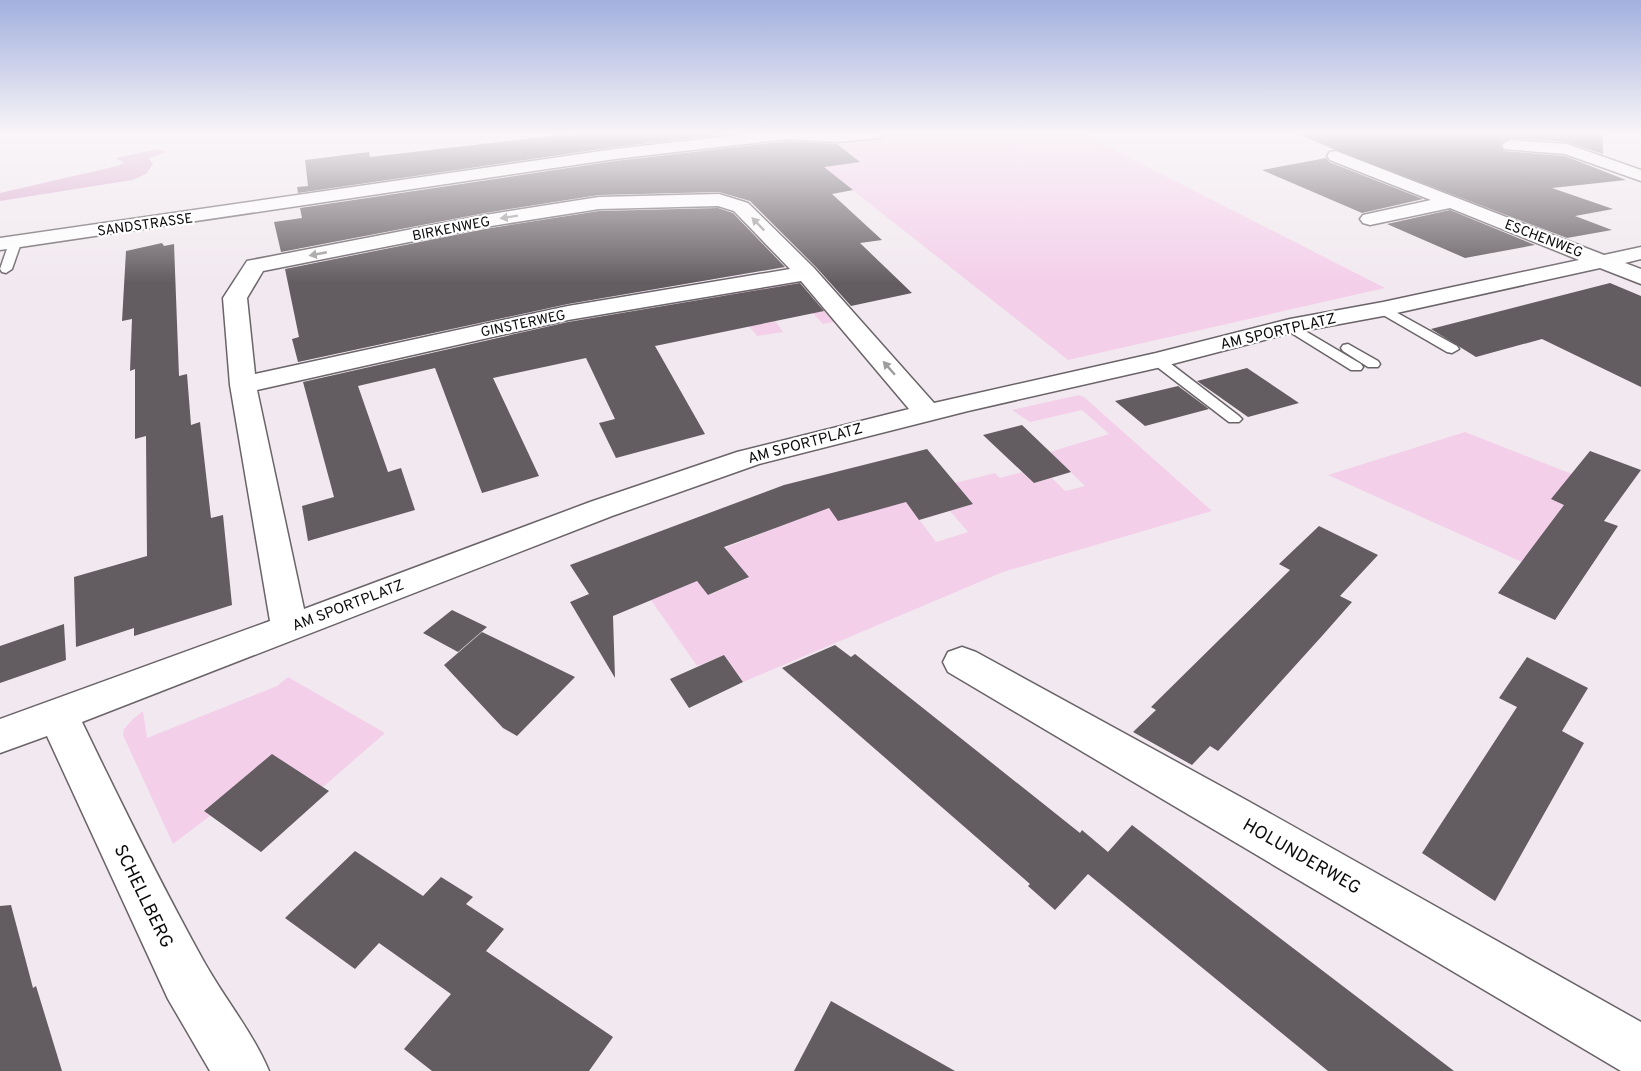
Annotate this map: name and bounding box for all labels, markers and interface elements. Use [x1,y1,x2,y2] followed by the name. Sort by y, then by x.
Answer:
[96,210,194,241] street label: SANDSTRASSE
[500,213,519,222] one-way arrow
[411,214,492,245] street label: BIRKENWEG
[751,216,765,231] one-way arrow
[1502,217,1585,262] street label: ESCHENWEG
[308,250,327,259] one-way arrow
[479,307,567,342] street label: GINSTERWEG
[1219,310,1338,355] street label: AM SPORTPLATZ
[883,361,896,376] one-way arrow
[746,420,865,469] street label: AM SPORTPLATZ
[290,576,407,636] street label: AM SPORTPLATZ
[1238,814,1364,900] street label: HOLUNDERWEG
[108,841,178,952] street label: SCHELLBERG

